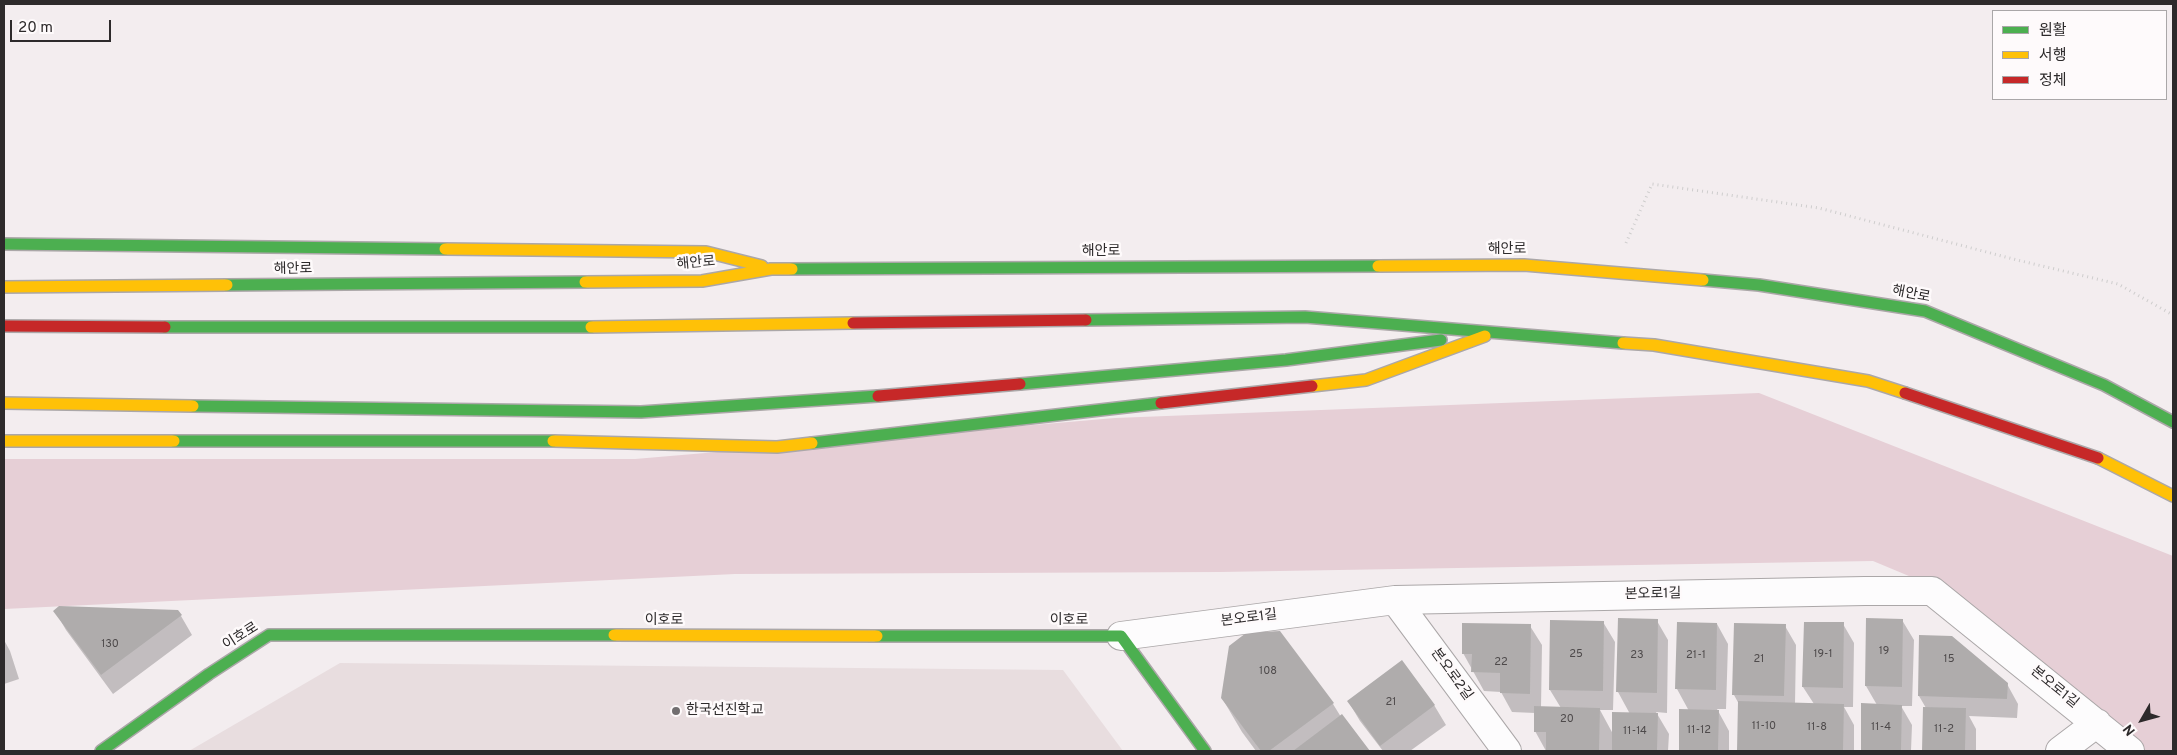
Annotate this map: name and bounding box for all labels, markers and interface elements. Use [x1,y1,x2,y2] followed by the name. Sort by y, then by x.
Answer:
[12,10,114,42] scale bar
[1992,10,2167,100] legend
[18,19,53,38] text: 20 m
[2039,22,2067,41] text: 원활
[2039,47,2067,66] text: 서행
[2039,72,2067,91] text: 정체
[1488,242,1526,258] street label: 해안로
[1082,244,1120,260] street label: 해안로
[676,254,716,274] street label: 해안로
[274,261,312,279] street label: 해안로
[1890,283,1932,307] street label: 해안로
[1624,586,1682,604] street label: 본오로1길
[1220,607,1278,631] street label: 본오로1길
[645,613,683,629] street label: 이호로
[1050,613,1088,629] street label: 이호로
[220,620,262,654] street label: 이호로
[101,638,119,652] house number: 130
[1879,645,1889,659] house number: 19
[1427,646,1475,704] street label: 본오로2길
[1569,648,1583,662] house number: 25
[1813,648,1833,662] house number: 19-1
[1630,649,1644,663] house number: 23
[1686,649,1706,663] house number: 21-1
[1754,653,1764,667] house number: 21
[1944,653,1954,667] house number: 15
[1494,656,1508,670] house number: 22
[2027,664,2081,712] street label: 본오로1길
[1259,665,1277,679] house number: 108
[2117,695,2167,745] north arrow
[1386,696,1396,710] house number: 21
[686,703,763,719] place label: 한국선진학교
[670,705,682,717] marker: 한국선진학교
[1560,713,1574,727] house number: 20
[1752,720,1776,734] house number: 11-10
[2120,720,2140,739] text: N
[1807,721,1827,735] house number: 11-8
[1871,721,1891,735] house number: 11-4
[1934,723,1954,737] house number: 11-2
[1687,724,1711,738] house number: 11-12
[1623,725,1647,739] house number: 11-14

